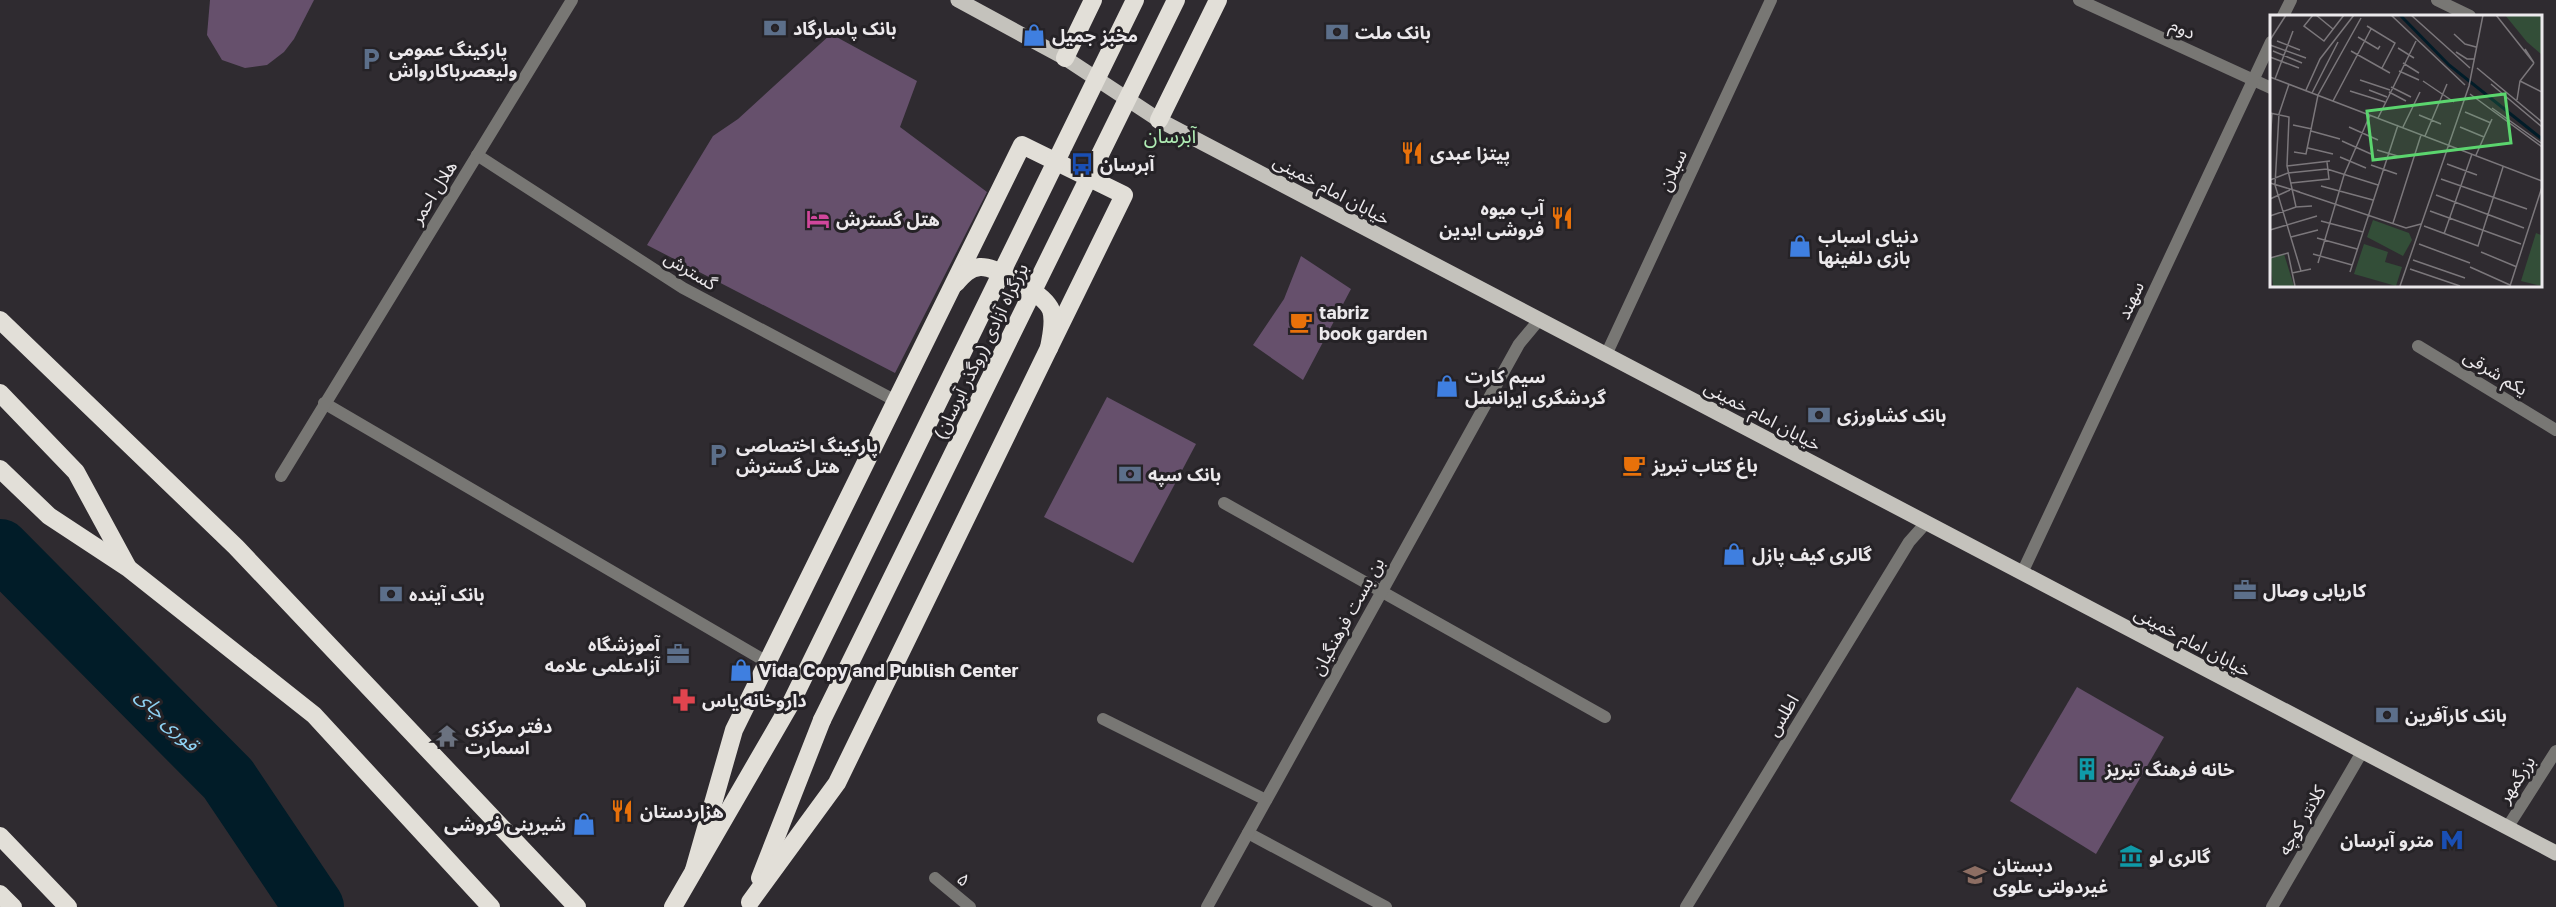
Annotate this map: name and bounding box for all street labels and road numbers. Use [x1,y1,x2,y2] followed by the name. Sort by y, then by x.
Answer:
[2165,13,2199,47] street label: دوم
[1653,146,1692,195] street label: سبلان
[1268,149,1394,232] street label: خیابان امام خمینی
[404,156,462,229] street label: هلال احمر
[660,246,722,295] street label: گسترش
[928,259,1033,443] street label: بزرگراه آزادی (روگذر آبرسان)
[2112,278,2148,322] street label: سهند
[2458,344,2532,402] street label: یکم شرقی
[1699,375,1825,458] street label: خیابان امام خمینی
[1306,553,1389,679] street label: بن بست فرهنگیان
[2129,601,2255,684] street label: خیابان امام خمینی
[1761,690,1804,740] street label: اطلس
[2492,751,2540,808] street label: بزرگمهر
[2272,781,2331,859] street label: کلانتر کوچه
[953,867,975,891] street label: ۵

